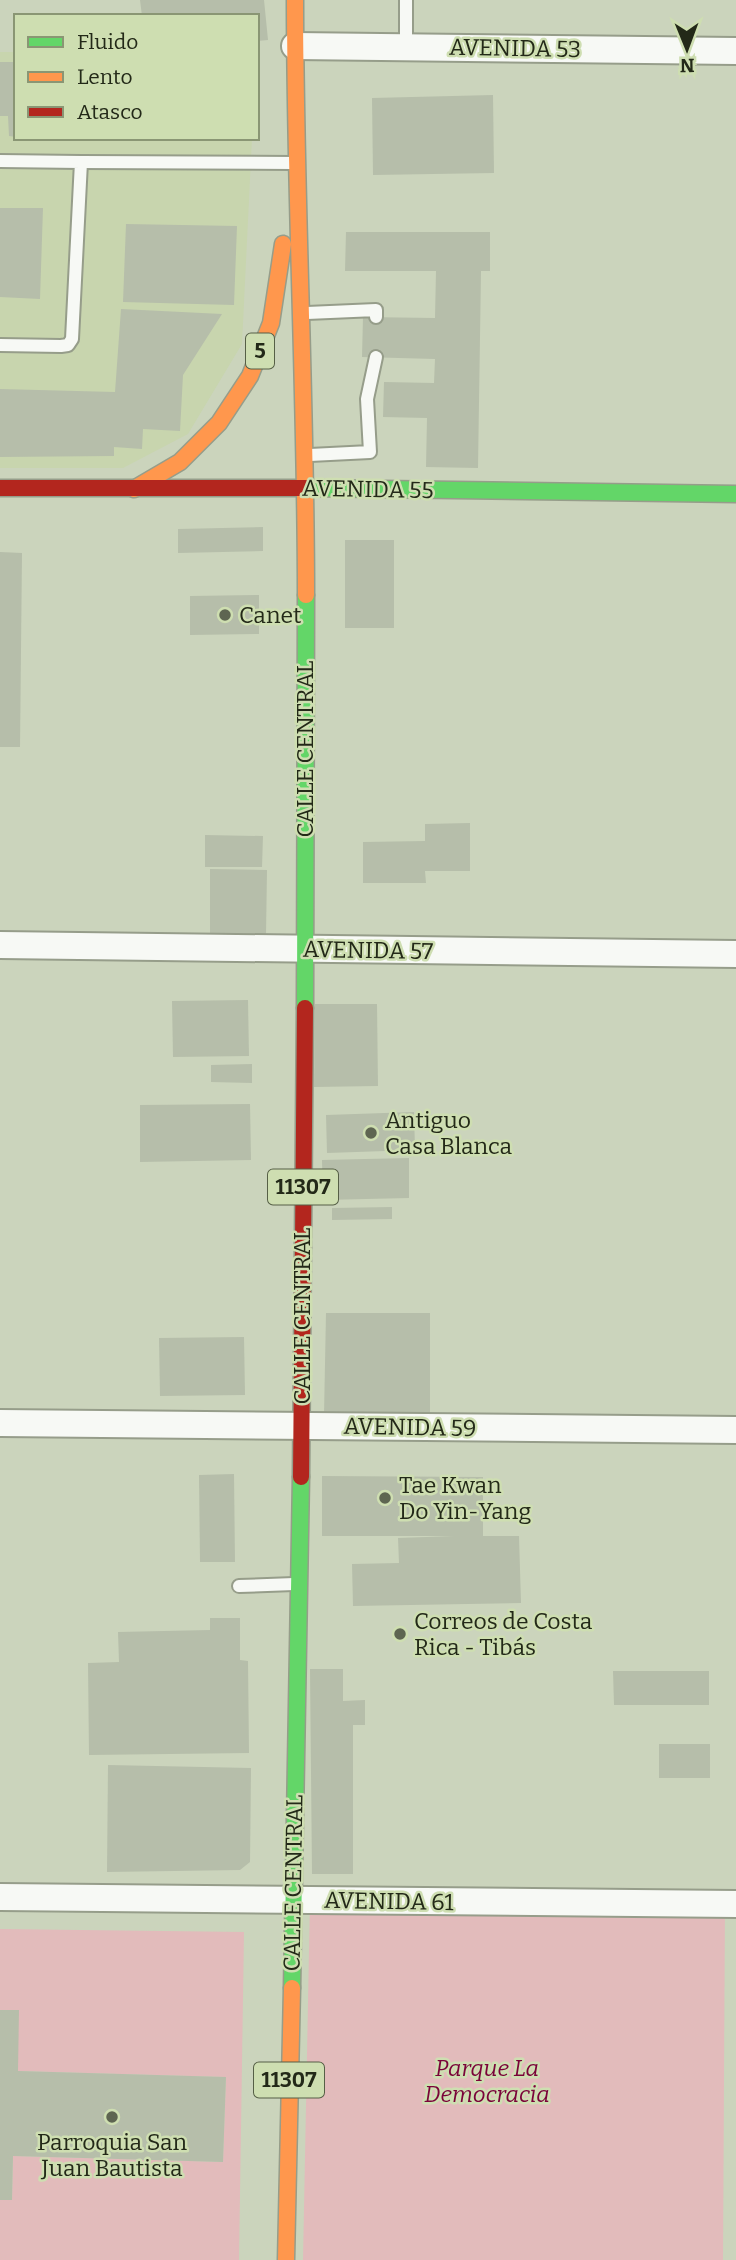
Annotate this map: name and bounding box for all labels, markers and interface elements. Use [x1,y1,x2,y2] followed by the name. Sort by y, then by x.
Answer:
[14,14,259,140] legend
[652,14,722,84] north arrow
[77,29,138,55] text: Fluido
[449,33,581,63] street label: AVENIDA 53
[679,54,695,77] text: N
[77,64,133,90] text: Lento
[77,99,143,125] text: Atasco
[246,334,274,368] road number: 5
[302,474,434,504] street label: AVENIDA 55
[239,601,301,629] place label: Canet
[217,607,233,623] marker: Canet
[291,660,319,837] street label: CALLE CENTRAL
[303,935,434,965] street label: AVENIDA 57
[385,1106,512,1160] place label: Antiguo Casa Blanca
[363,1125,379,1141] marker: Antiguo Casa Blanca
[268,1170,338,1204] road number: 11307
[288,1227,316,1404] street label: CALLE CENTRAL
[343,1412,477,1442] street label: AVENIDA 59
[399,1471,531,1525] place label: Tae Kwan Do Yin-Yang
[377,1490,393,1506] marker: Tae Kwan Do Yin-Yang
[414,1607,593,1661] place label: Correos de Costa Rica - Tibás
[392,1626,408,1642] marker: Correos de Costa Rica - Tibás
[277,1794,309,1972] street label: CALLE CENTRAL
[324,1886,455,1916] street label: AVENIDA 61
[424,2054,550,2108] park label: Parque La Democracia
[254,2062,324,2098] road number: 11307
[104,2109,120,2125] marker: Parroquia San Juan Bautista
[37,2128,187,2182] place label: Parroquia San Juan Bautista

